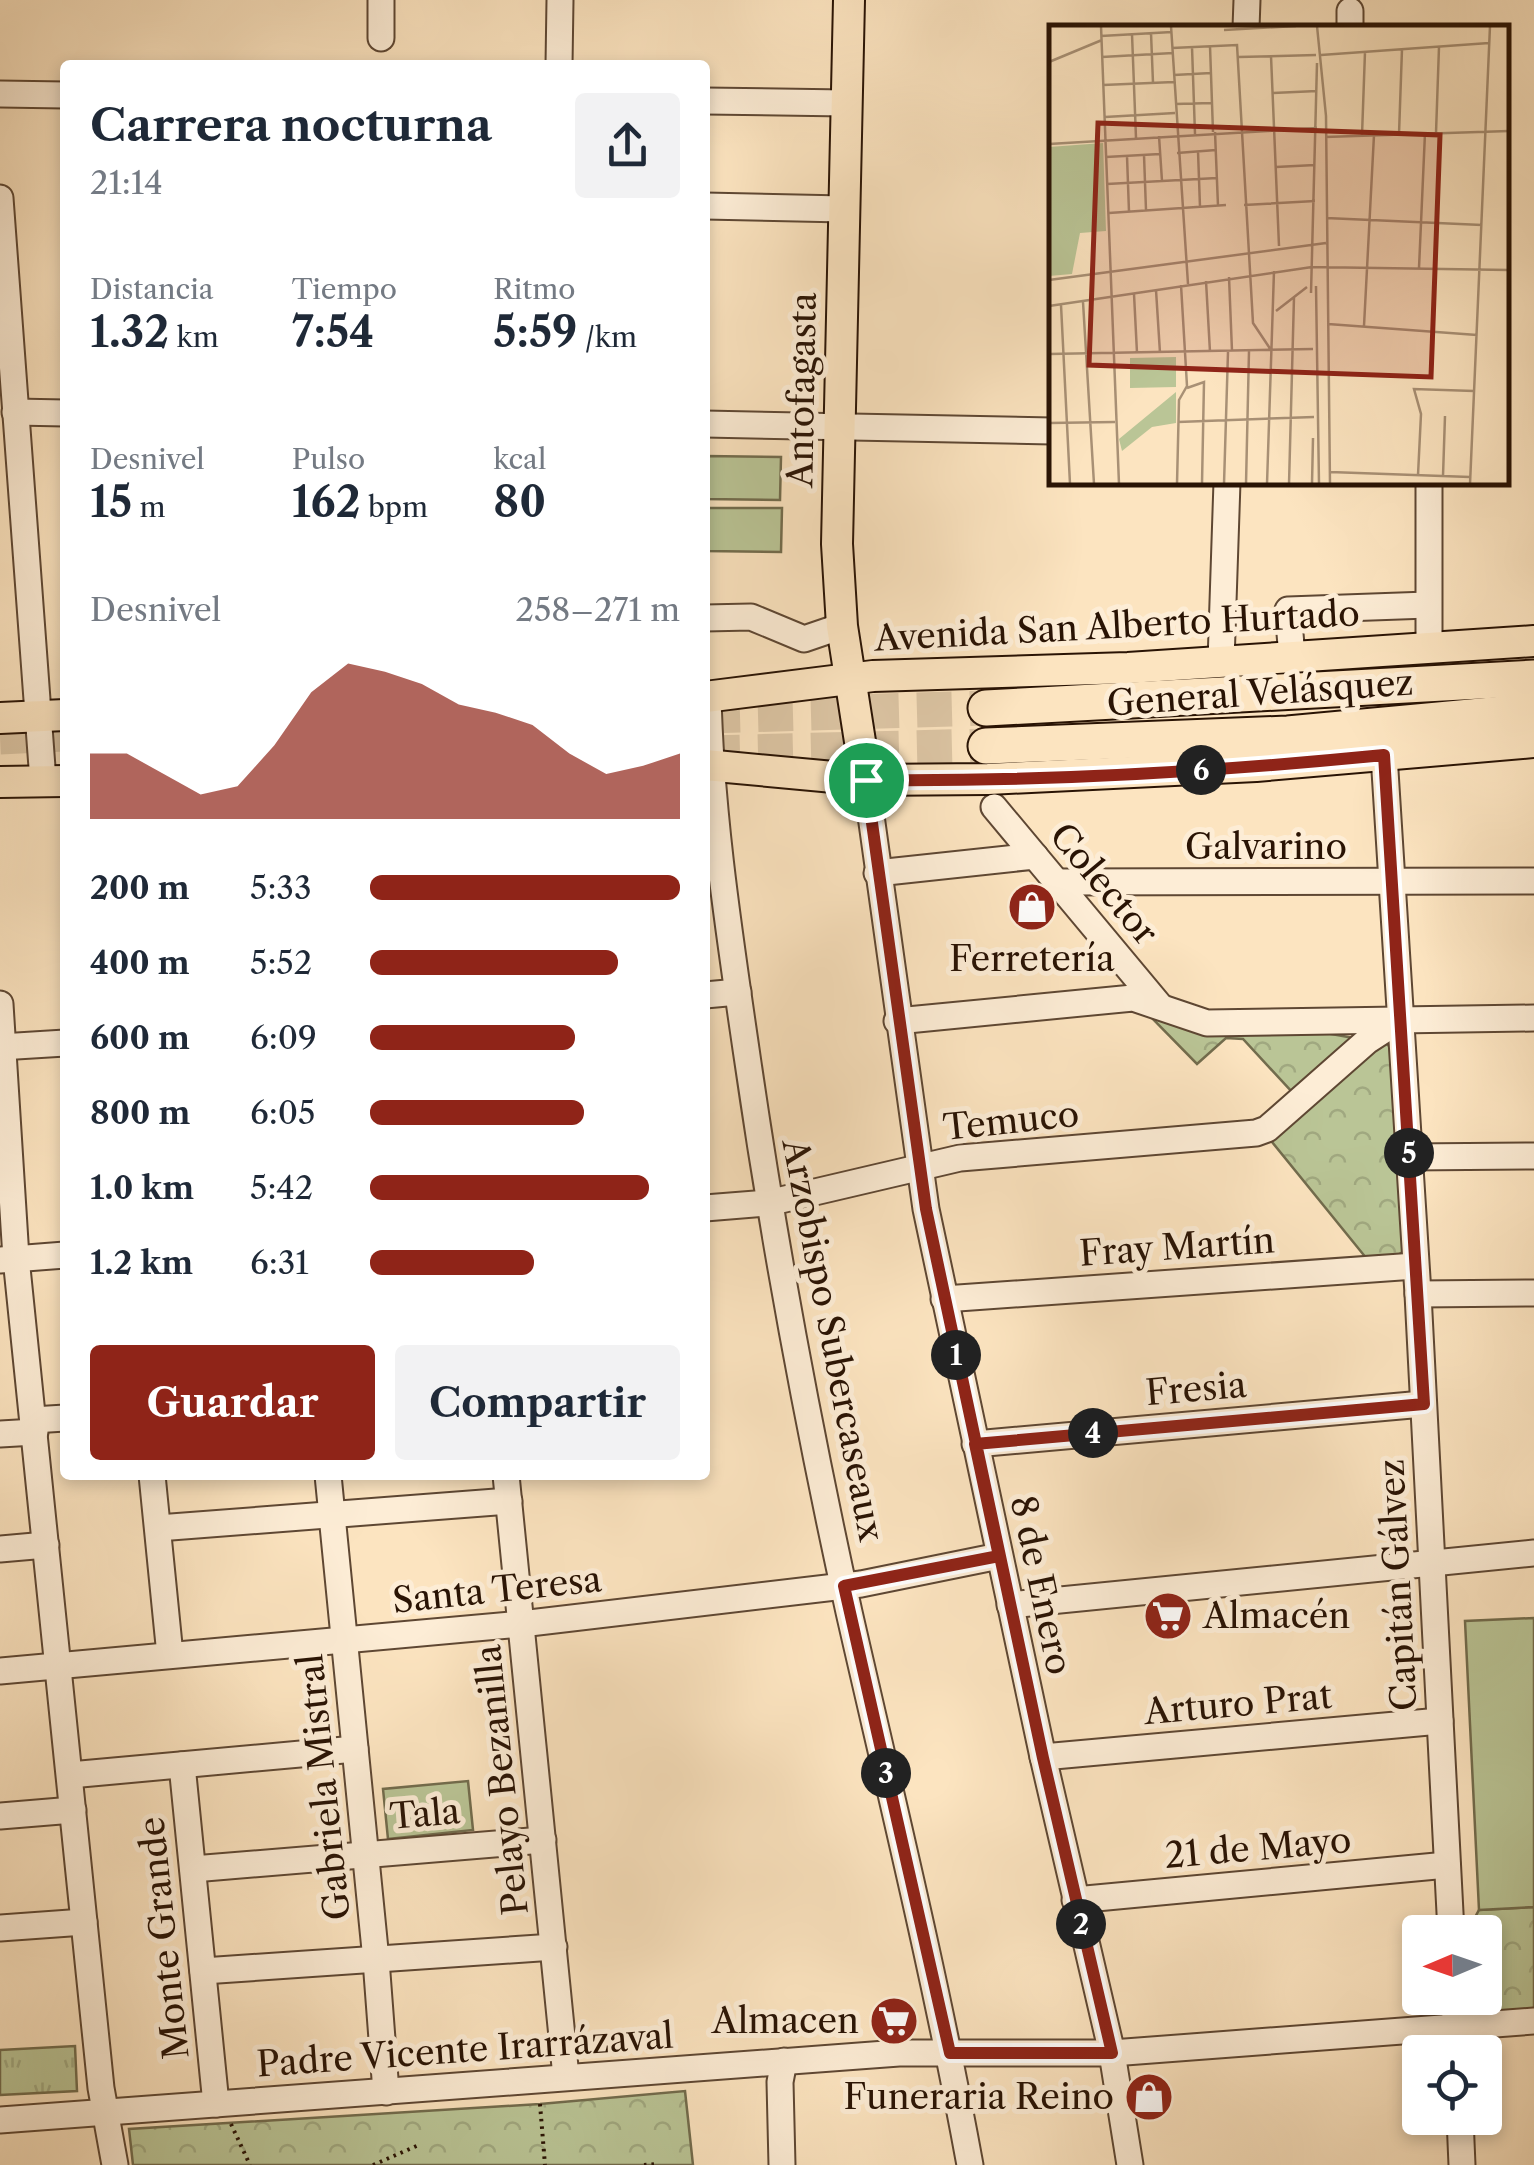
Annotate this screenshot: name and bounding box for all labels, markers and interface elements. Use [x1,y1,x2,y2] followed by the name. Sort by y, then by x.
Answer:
[1049,25,1509,485] inset map
[575,93,680,198] button: share
[90,97,492,153] text: Carrera nocturna
[90,163,163,202] text: 21:14
[90,272,213,306] text: Distancia
[292,272,397,306] text: Tiempo
[493,272,575,306] text: Ritmo
[778,292,825,489] street label: Antofagasta
[90,306,169,358] text: 1.32
[292,306,374,358] text: 7:54
[493,306,577,358] text: 5:59
[169,320,219,354] text: km
[577,320,637,354] text: /km
[90,442,205,476] text: Desnivel
[292,442,365,476] text: Pulso
[493,442,546,476] text: kcal
[90,476,132,528] text: 15
[292,476,360,528] text: 162
[493,476,546,528] text: 80
[132,490,166,524] text: m
[360,490,428,524] text: bpm
[90,590,221,629] text: Desnivel
[516,590,680,629] text: 258–271 m
[872,591,1361,660] street label: Avenida San Alberto Hurtado
[1105,660,1415,725] street label: General Velásquez
[824,738,909,823] pin
[1176,745,1226,795] pin: 6
[839,753,894,808] icon: arrive
[1193,753,1209,787] text: 6
[1041,814,1168,953] street label: Colector
[1185,825,1347,868] street label: Galvarino
[90,868,190,907] text: 200 m
[250,868,312,907] text: 5:33
[1006,881,1058,933] shop icon: Ferretería
[949,937,1115,980] place label: Ferretería
[90,943,190,982] text: 400 m
[250,943,312,982] text: 5:52
[90,1018,190,1057] text: 600 m
[250,1018,317,1057] text: 6:09
[941,1092,1081,1149] street label: Temuco
[90,1093,190,1132] text: 800 m
[250,1093,315,1132] text: 6:05
[1384,1128,1434,1178] pin: 5
[773,1134,894,1545] street label: Arzobispo Subercaseaux
[1401,1136,1417,1170] text: 5
[90,1168,194,1207] text: 1.0 km
[250,1168,313,1207] text: 5:42
[1078,1218,1276,1275] street label: Fray Martín
[90,1243,193,1282] text: 1.2 km
[250,1243,309,1282] text: 6:31
[931,1330,981,1380] pin: 1
[950,1338,962,1372] text: 1
[90,1345,375,1460] button: Guardar
[395,1345,680,1460] button: Compartir
[1144,1363,1249,1414] street label: Fresia
[1068,1408,1118,1458] pin: 4
[1085,1416,1101,1450] text: 4
[1369,1458,1426,1712] street label: Capitán Gálvez
[1002,1492,1081,1678] street label: 8 de Enero
[390,1557,604,1622] street label: Santa Teresa
[1142,1590,1194,1642] supermarket icon: Almacén
[1202,1594,1350,1637] place label: Almacén
[466,1642,537,1917] street label: Pelayo Bezanilla
[288,1652,359,1922] street label: Gabriela Mistral
[1141,1674,1334,1733] street label: Arturo Prat
[861,1748,911,1798] pin: 3
[878,1756,894,1790] text: 3
[388,1789,462,1838] street label: Tala
[129,1815,198,2061] street label: Monte Grande
[1163,1818,1353,1877] street label: 21 de Mayo
[1056,1899,1106,1949] pin: 2
[1073,1907,1089,1941] text: 2
[1402,1915,1502,2015] north arrow
[1402,1915,1502,2135] map controls
[868,1995,920,2047] supermarket icon: Almacen
[711,1999,859,2042] place label: Almacen
[255,2013,675,2086] street label: Padre Vicente Irarrázaval
[1402,2035,1502,2135] button: locate
[1123,2071,1175,2123] shop icon: Funeraria Reino
[843,2075,1114,2118] place label: Funeraria Reino

